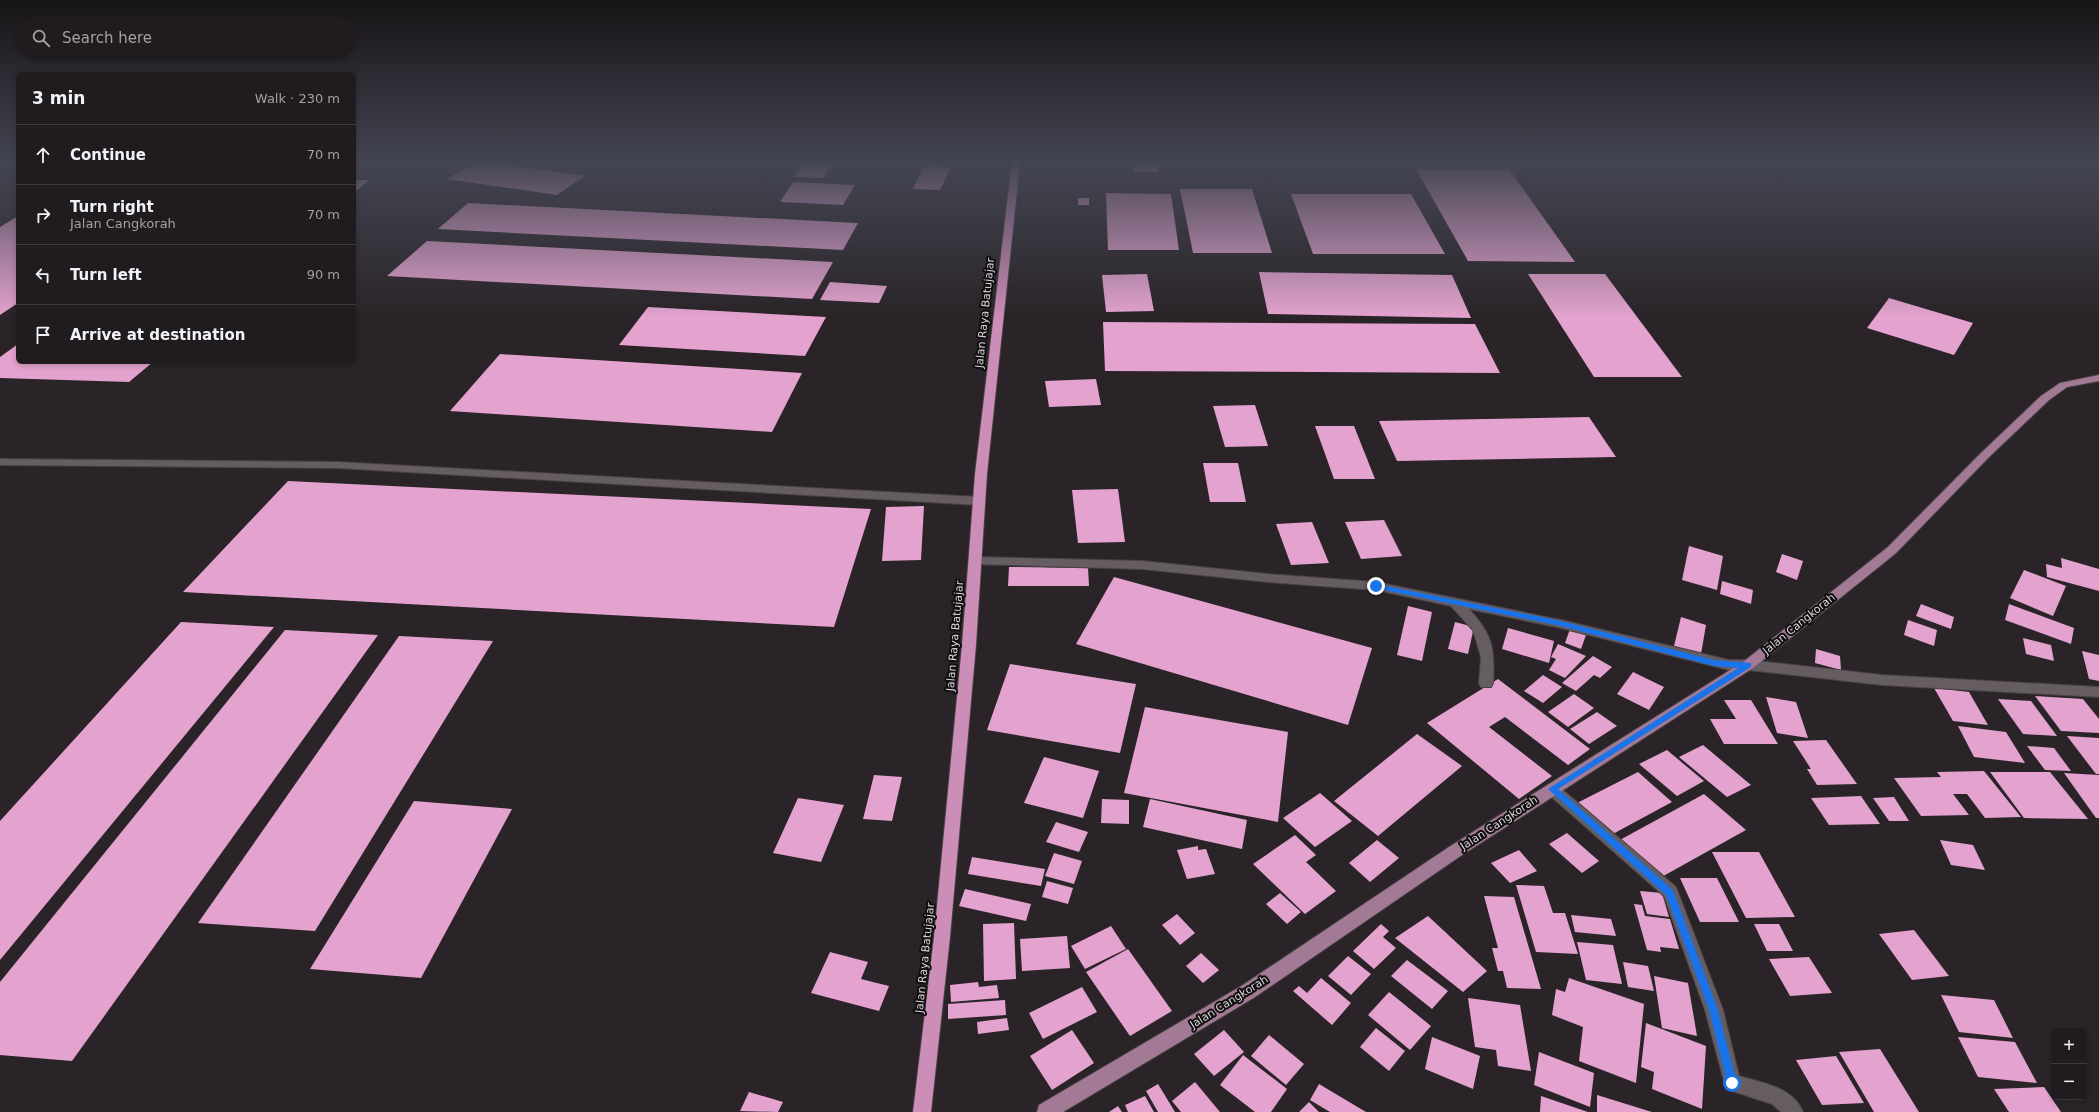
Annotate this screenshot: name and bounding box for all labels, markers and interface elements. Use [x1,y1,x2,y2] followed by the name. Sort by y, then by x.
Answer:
[16,16,356,60] search box
[30,27,52,49] icon: search
[62,29,152,47] text: Search here
[32,88,85,108] text: 3 min
[255,91,340,106] text: Walk · 230 m
[32,144,54,166] icon: ahead
[70,146,146,164] text: Continue
[307,147,340,162] text: 70 m
[70,198,154,216] text: Turn right
[32,204,54,226] icon: right
[307,207,340,222] text: 70 m
[70,216,176,231] text: Jalan Cangkorah
[973,257,997,370] street label: Jalan Raya Batujajar
[32,264,54,286] icon: left
[70,266,142,284] text: Turn left
[307,267,340,282] text: 90 m
[32,324,54,346] icon: arrive
[70,326,245,344] text: Arrive at destination
[1367,577,1385,595] route end
[944,580,966,693] street label: Jalan Raya Batujajar
[1759,591,1838,658] street label: Jalan Cangkorah
[1457,793,1540,853] street label: Jalan Cangkorah
[913,902,937,1015] street label: Jalan Raya Batujajar
[1187,973,1270,1032] street label: Jalan Cangkorah
[2051,1028,2087,1100] map controls
[2051,1028,2087,1064] button: +
[2051,1064,2087,1100] button: −
[1723,1074,1741,1092] route start

